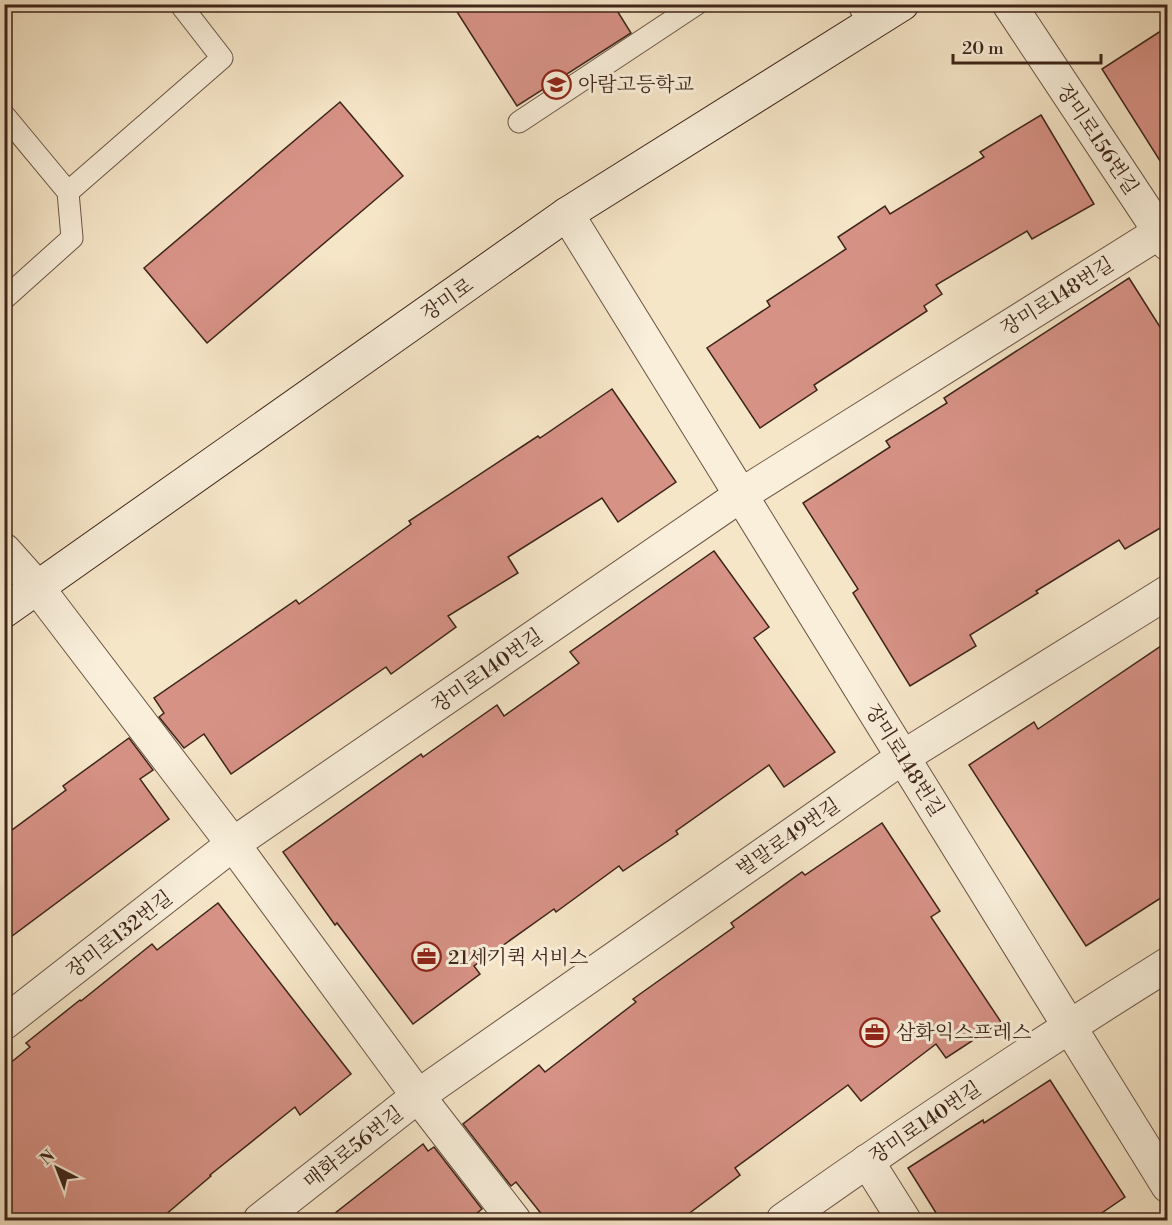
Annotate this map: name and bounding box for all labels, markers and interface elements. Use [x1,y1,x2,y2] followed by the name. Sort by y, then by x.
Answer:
[953,27,1102,65] scale bar
[962,37,1004,60] text: 20 m
[541,68,573,100] school or university icon: 아람고등학교
[578,73,695,98] place label: 아람고등학교
[1051,80,1143,200] street label: 장미로156번길
[997,253,1119,342] street label: 장미로148번길
[417,273,479,327] street label: 장미로
[428,624,548,719] street label: 장미로140번길
[859,700,948,822] street label: 장미로148번길
[732,793,845,883] street label: 벌말로49번길
[62,886,178,984] street label: 장미로132번길
[411,941,443,973] office icon: 21세기퀵 서비스
[448,946,588,971] place label: 21세기퀵 서비스
[859,1016,891,1048] office icon: 삼화익스프레스
[896,1021,1031,1046] place label: 삼화익스프레스
[865,1077,987,1170] street label: 장미로140번길
[299,1101,409,1195] street label: 매화로56번길
[27,1138,87,1198] north arrow
[36,1146,59,1169] text: N

